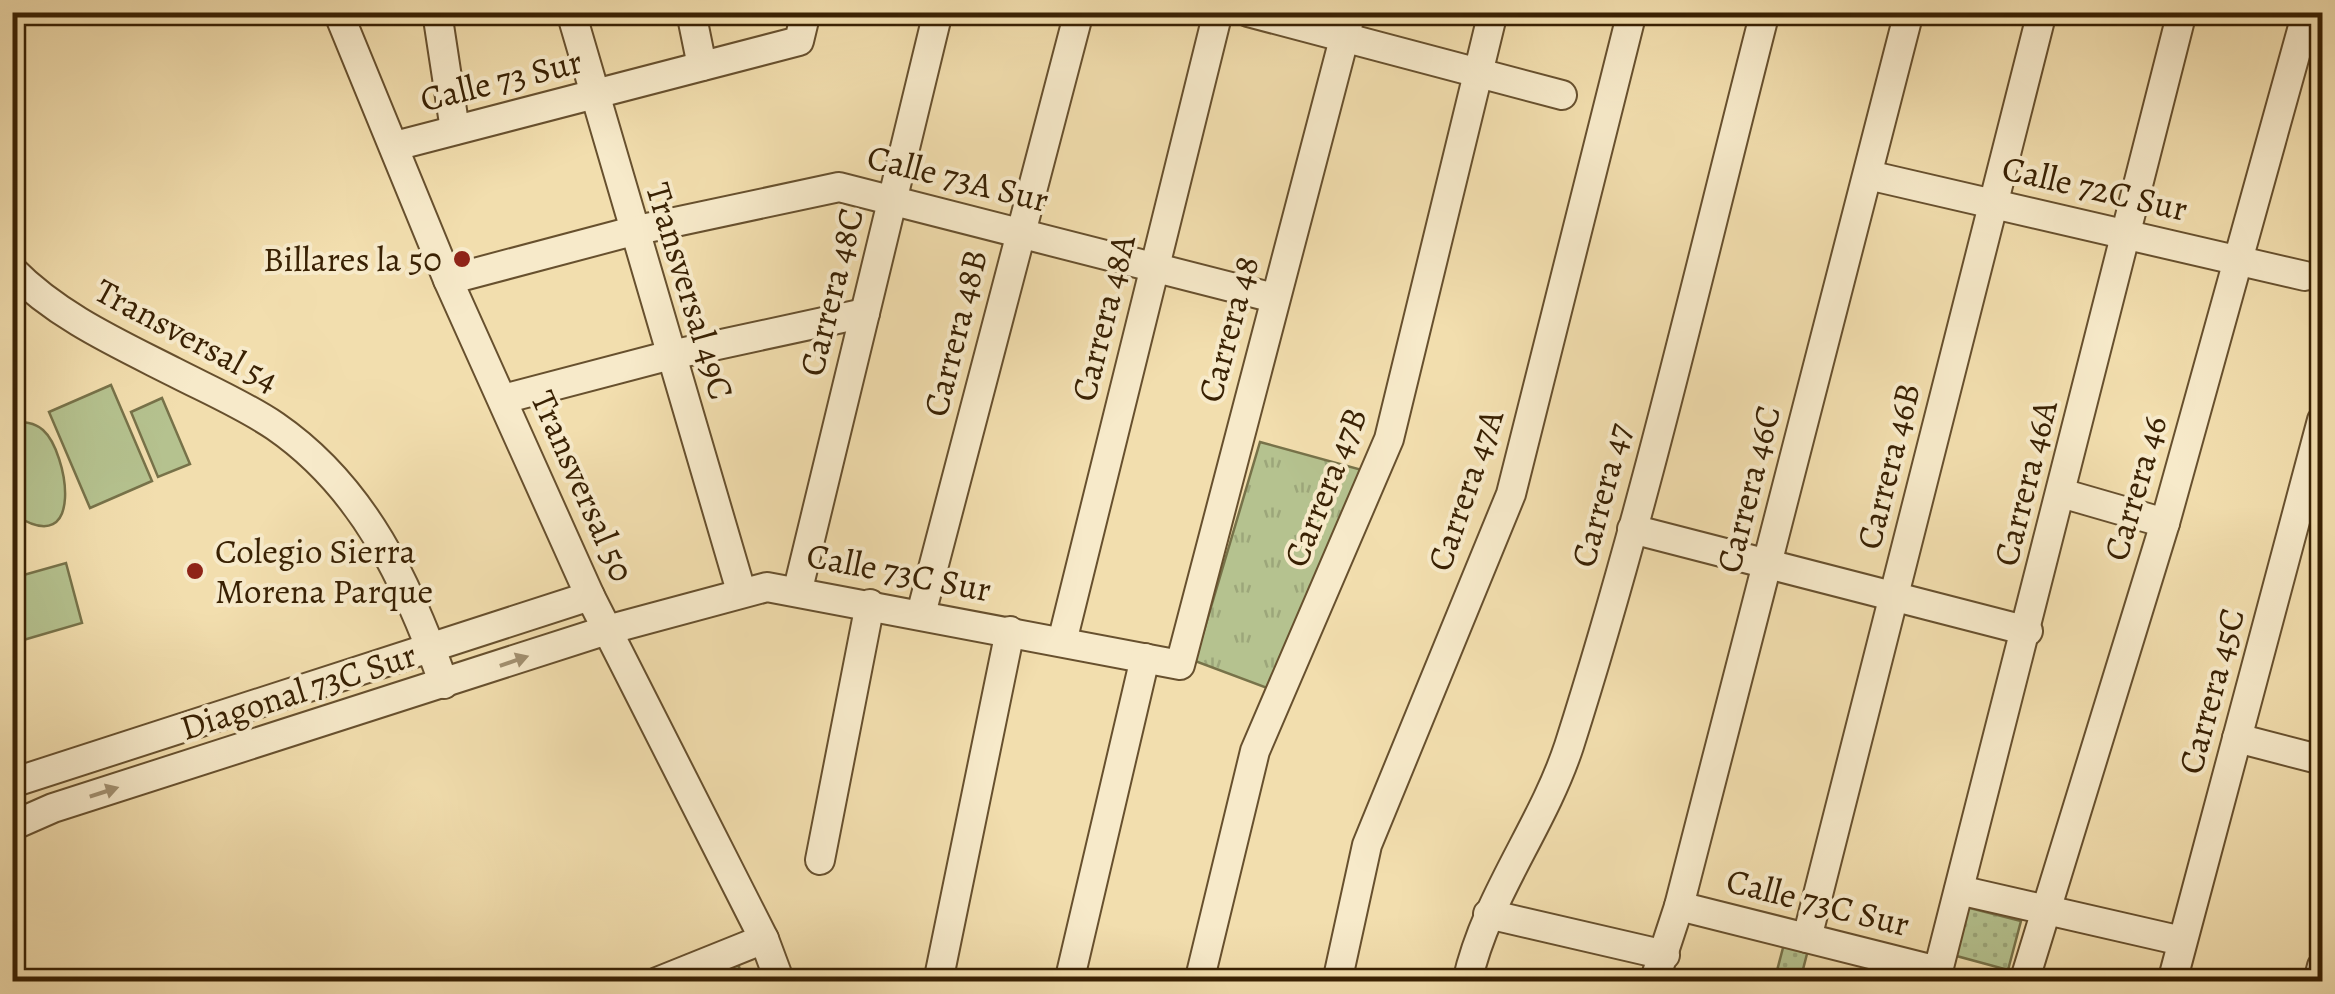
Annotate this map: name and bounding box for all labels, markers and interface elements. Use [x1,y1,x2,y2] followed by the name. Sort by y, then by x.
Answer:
[415,37,587,123] street label: Calle 73 Sur
[862,132,1054,224] street label: Calle 73A Sur
[1998,143,2192,233] street label: Calle 72C Sur
[634,177,746,405] street label: Transversal 49C
[787,203,875,381] street label: Carrera 48C
[1059,229,1147,406] street label: Carrera 48A
[263,235,442,283] place label: Billares la 50
[911,245,999,421] street label: Carrera 48B
[451,248,473,270] marker: Billares la 50
[1185,251,1271,407] street label: Carrera 48
[87,267,287,403] street label: Transversal 54
[1844,378,1932,554] street label: Carrera 46B
[520,383,646,589] street label: Transversal 50
[1981,395,2069,571] street label: Carrera 46A
[1271,400,1379,574] street label: Carrera 47B
[1704,400,1792,578] street label: Carrera 46C
[1415,402,1515,577] street label: Carrera 47A
[2091,410,2179,566] street label: Carrera 46
[1559,417,1643,572] street label: Carrera 47
[215,527,433,615] place label: Colegio Sierra Morena Parque
[803,531,995,613] street label: Calle 73C Sur
[184,560,206,582] marker: Colegio Sierra Morena Parque
[2166,603,2256,779] street label: Carrera 45C
[174,630,422,752] street label: Diagonal 73C Sur
[499,653,529,668] one-way arrow
[89,784,120,799] one-way arrow
[1722,856,1914,948] street label: Calle 73C Sur

